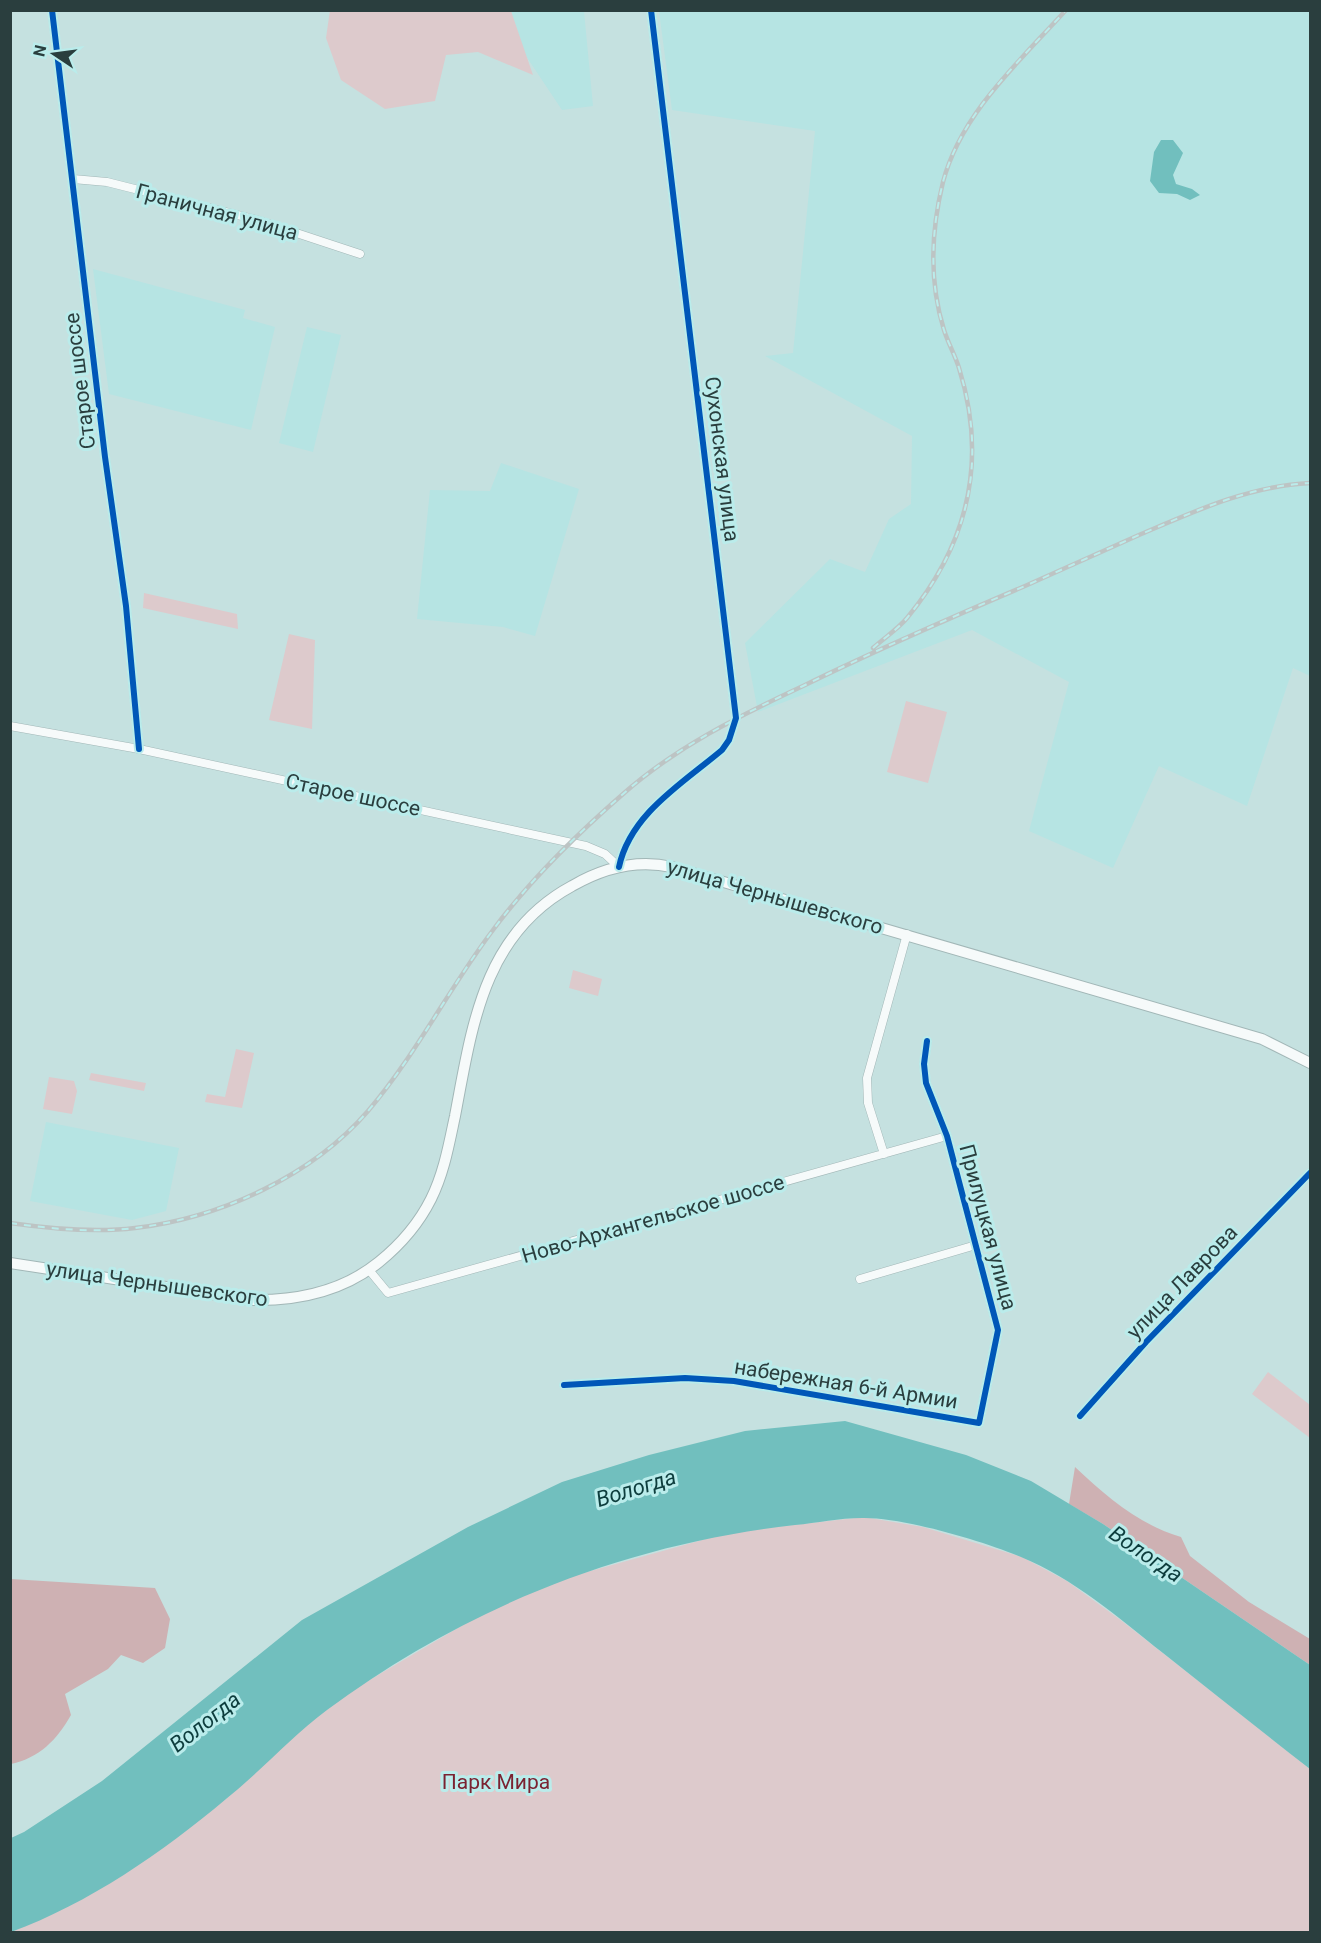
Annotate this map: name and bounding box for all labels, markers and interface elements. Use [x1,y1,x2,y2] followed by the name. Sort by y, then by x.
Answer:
[24,24,84,84] north arrow
[29,43,50,58] text: N
[134,179,300,245] street label: Граничная улица
[60,311,100,451] street label: Старое шоссе
[700,375,744,543] street label: Сухонская улица
[283,769,423,821] street label: Старое шоссе
[664,855,886,939] street label: улица Чернышевского
[954,1142,1022,1312] street label: Прилуцкая улица
[519,1170,787,1268] street label: Ново-Архангельское шоссе
[1122,1220,1242,1344] street label: улица Лаврова
[45,1257,269,1311] street label: улица Чернышевского
[733,1354,959,1414] street label: набережная 6-й Армии
[593,1464,679,1512] water label: Вологда
[1105,1521,1187,1587] water label: Вологда
[165,1687,245,1757] water label: Вологда
[442,1770,550,1794] park label: Парк Мира

